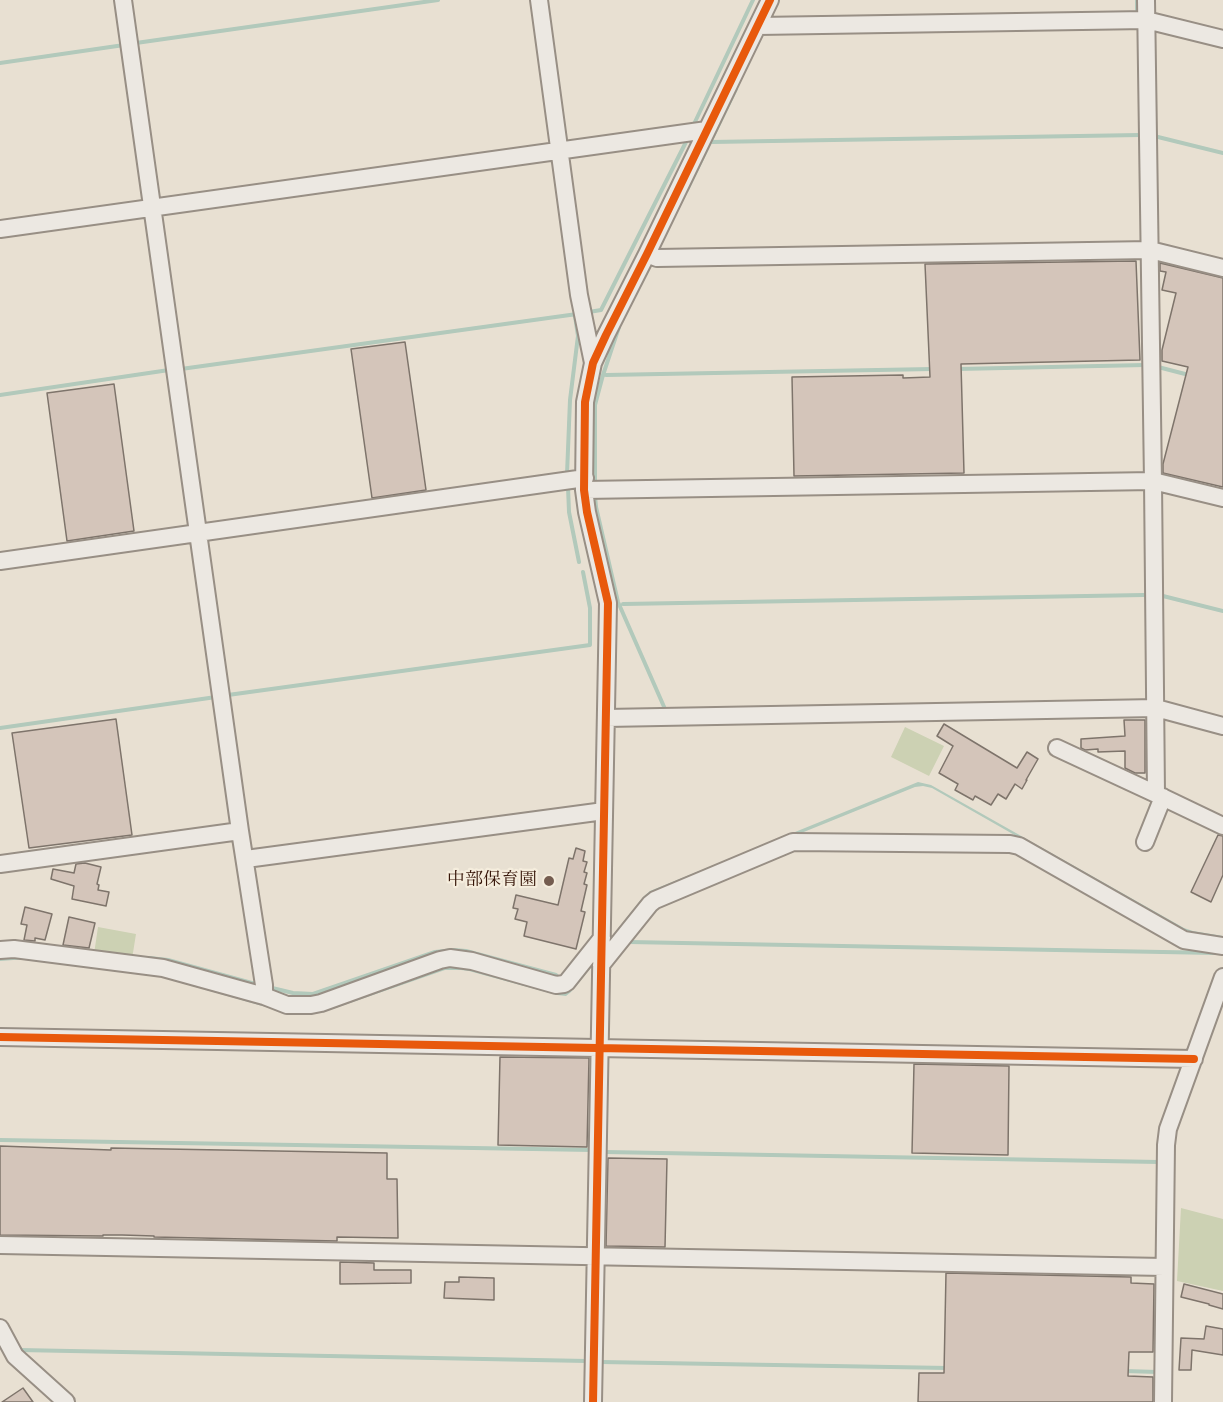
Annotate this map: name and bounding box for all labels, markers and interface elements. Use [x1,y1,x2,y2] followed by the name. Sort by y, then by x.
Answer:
[447,870,537,892] place label: 中部保育園
[542,874,556,888] marker: 中部保育園

